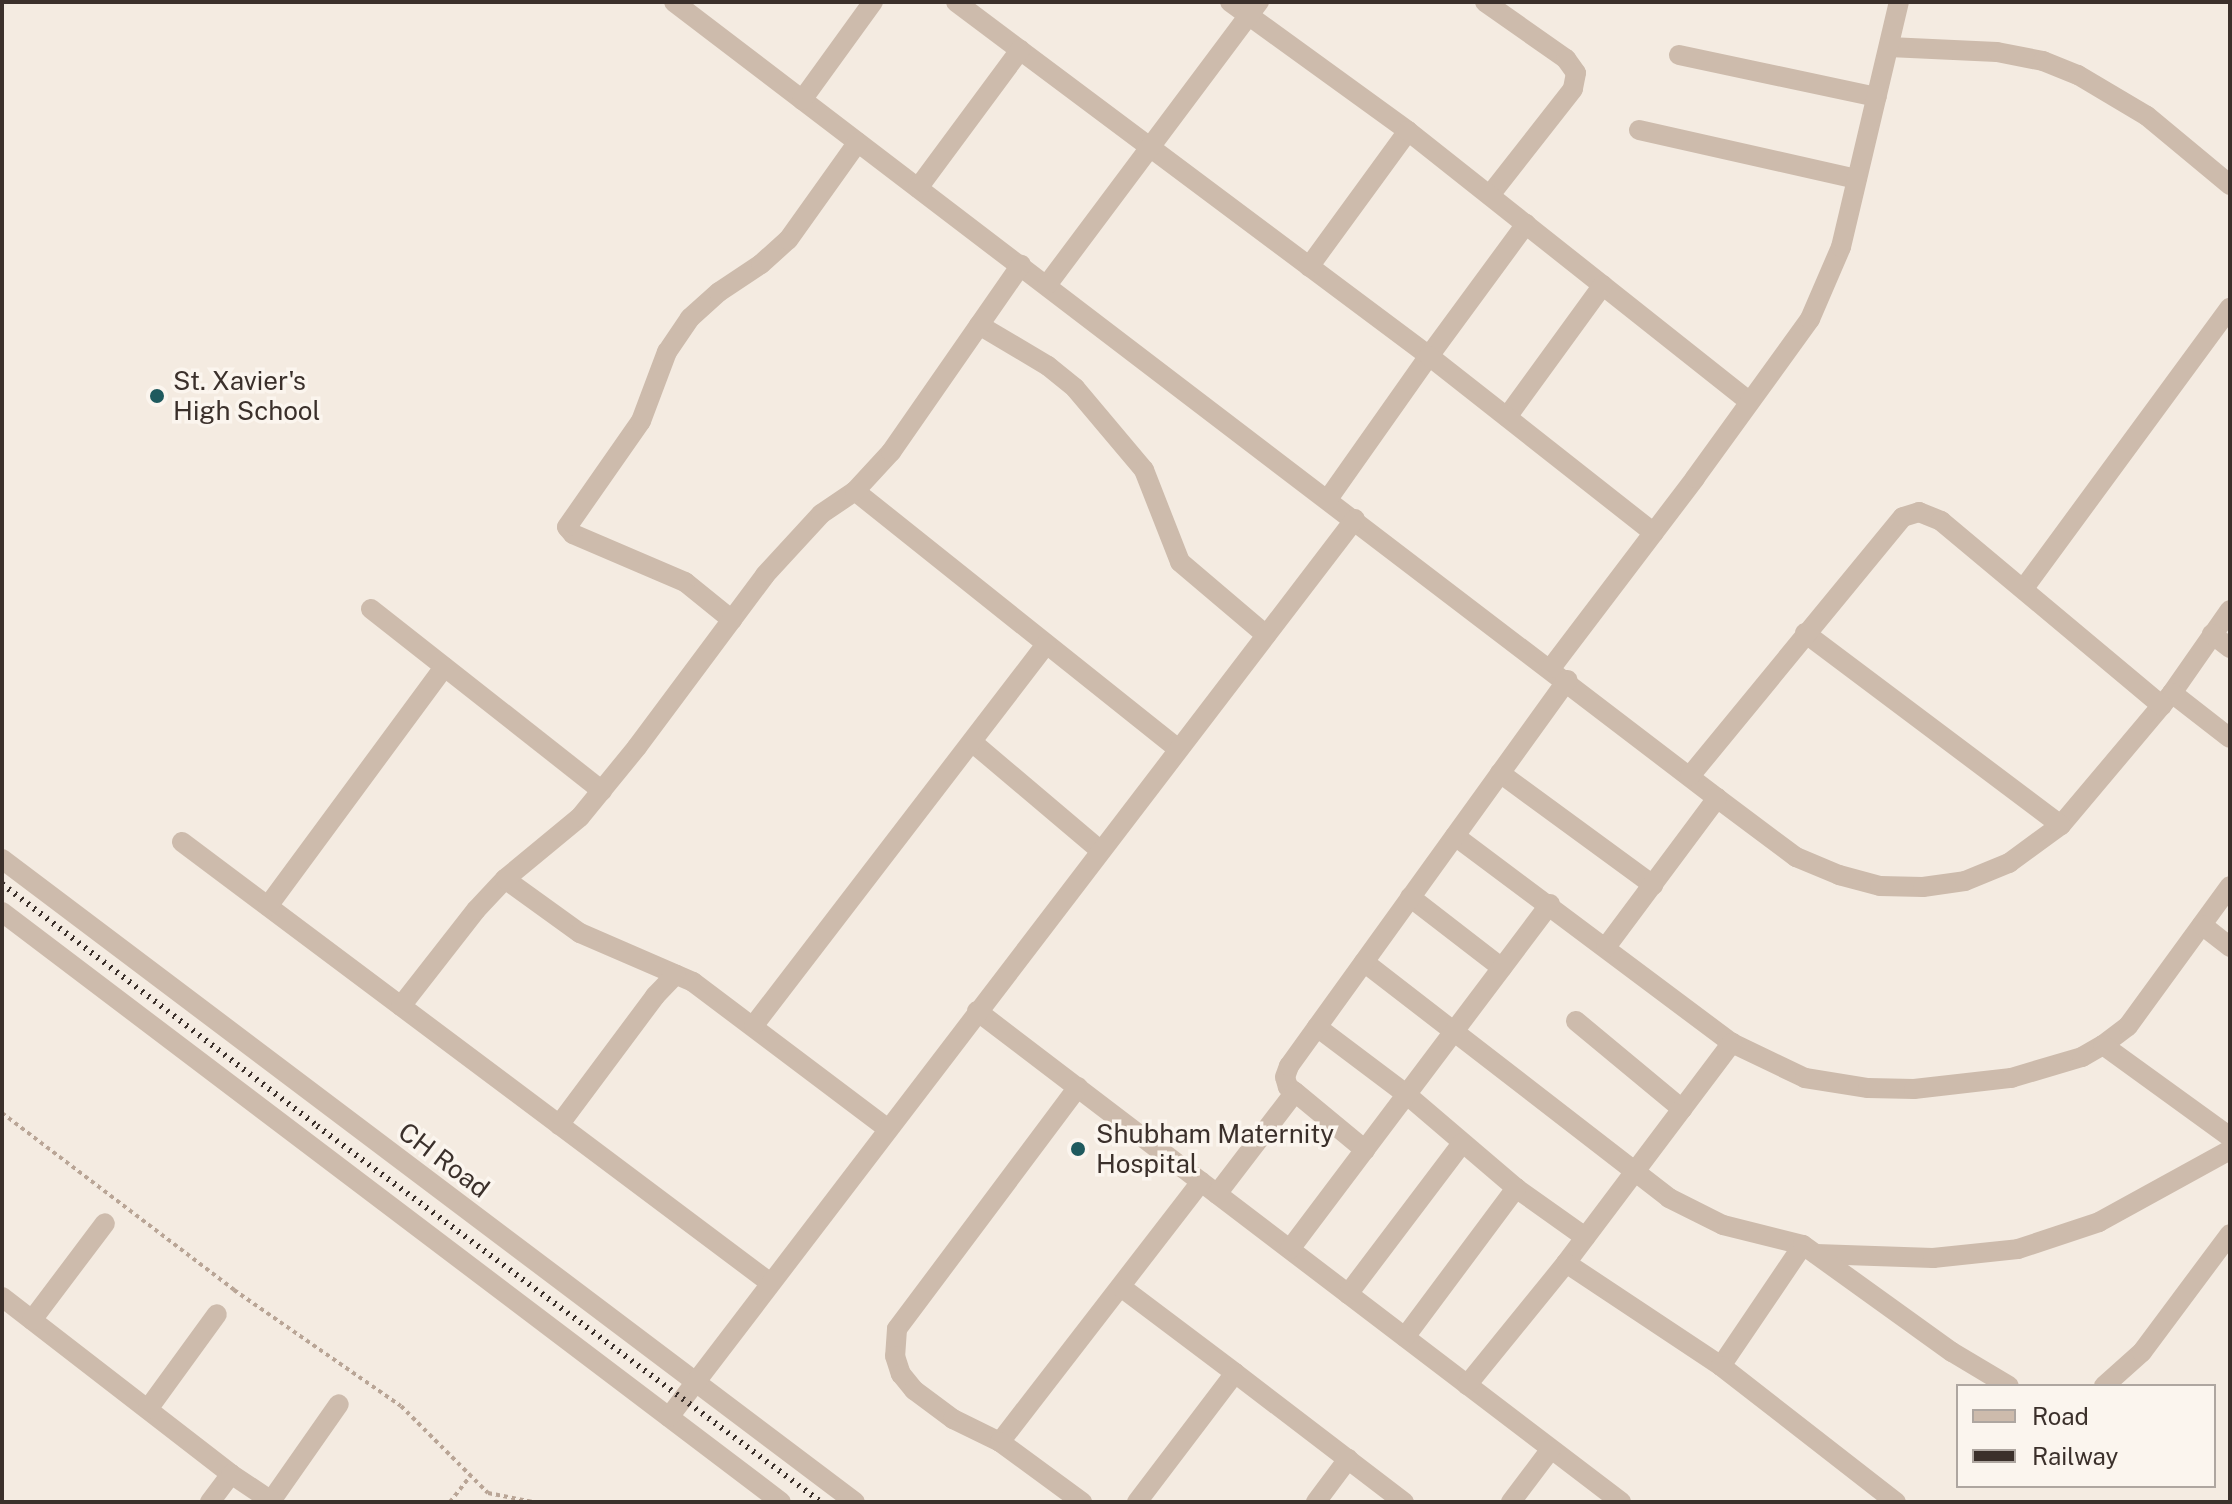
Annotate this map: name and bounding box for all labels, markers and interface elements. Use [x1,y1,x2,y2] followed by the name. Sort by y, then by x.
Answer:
[173,365,320,426] place label: St. Xavier's High School
[148,387,166,405] marker: St. Xavier's High School
[392,1116,496,1204] street label: CH Road
[1096,1118,1334,1180] place label: Shubham Maternity Hospital
[1067,1138,1089,1160] marker: Shubham Maternity Hospital
[1956,1384,2216,1488] legend
[2032,1402,2089,1430] text: Road
[2032,1442,2118,1470] text: Railway

